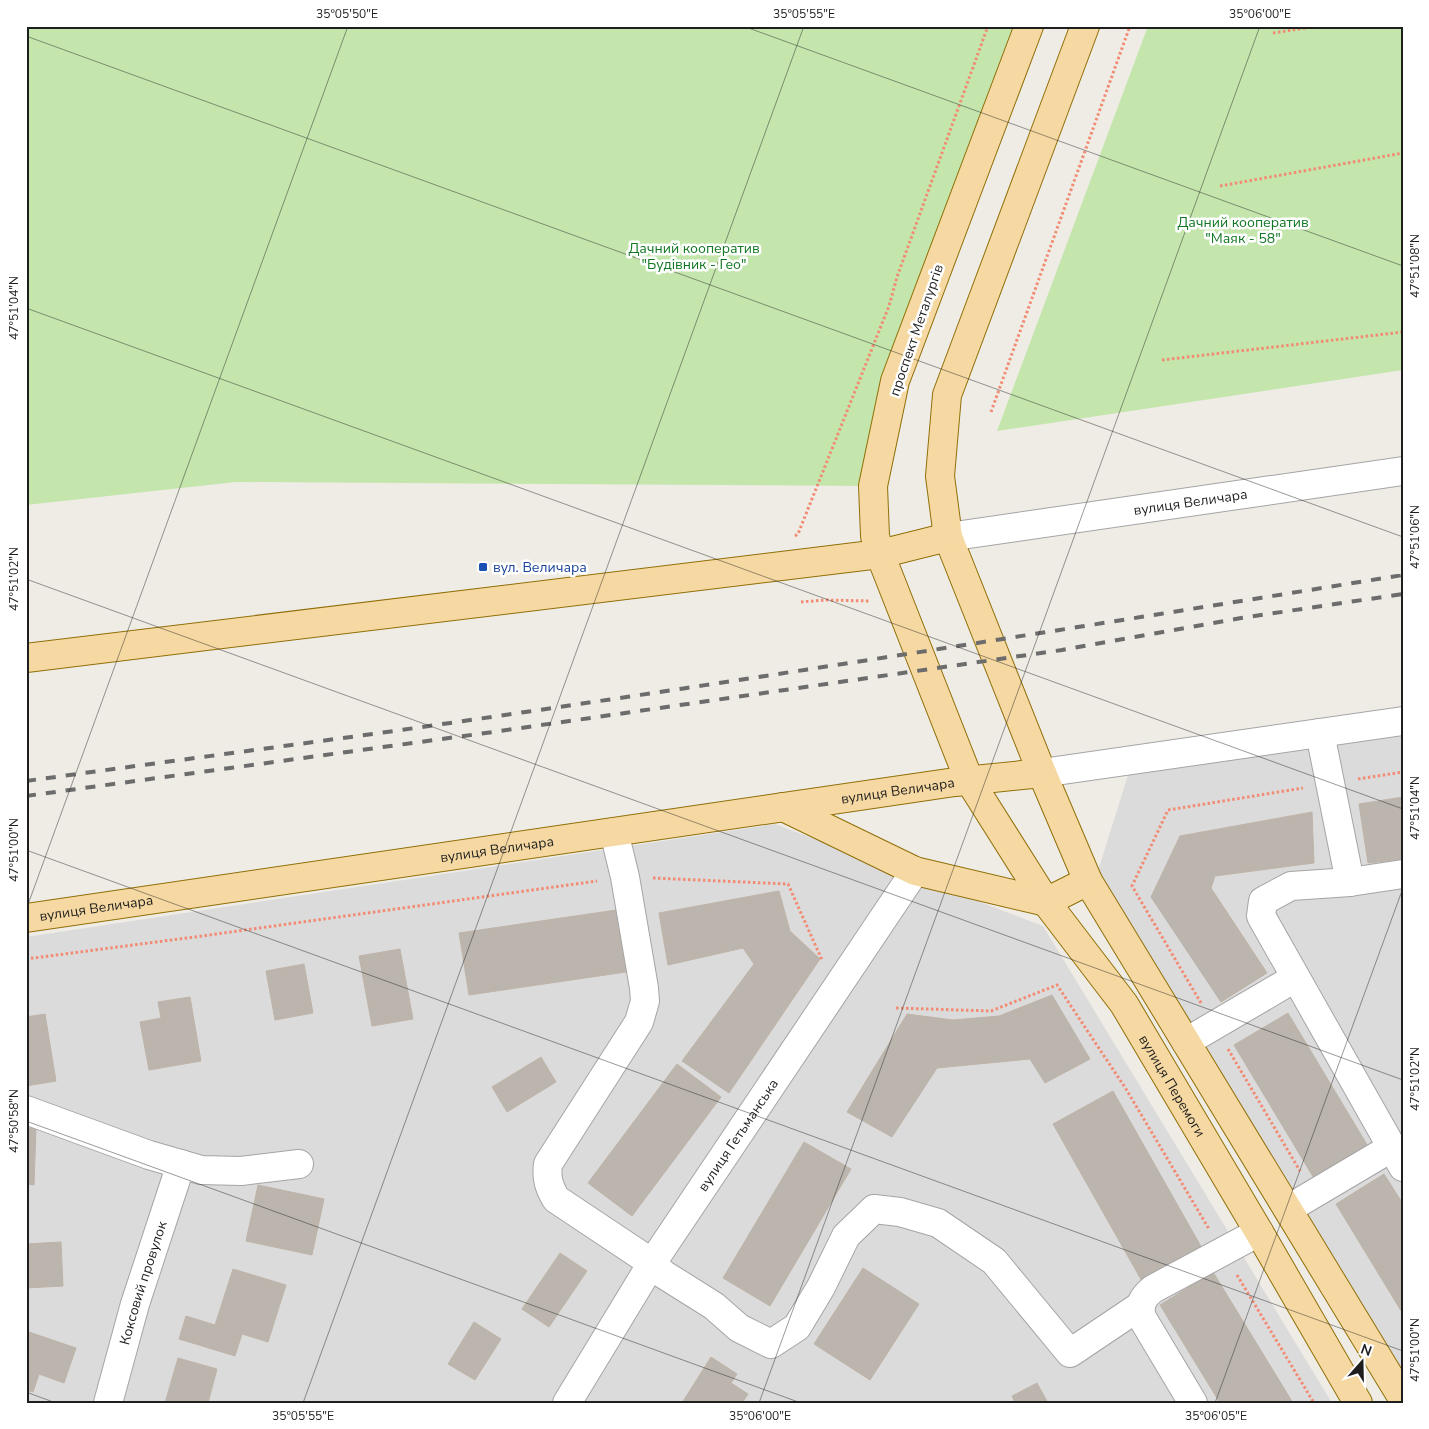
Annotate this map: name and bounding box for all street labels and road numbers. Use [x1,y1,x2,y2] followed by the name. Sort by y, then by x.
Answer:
[885,261,948,399] street label: проспект Металургів
[1132,485,1249,520] street label: вулиця Величара
[840,773,956,809] street label: вулиця Величара
[439,832,555,867] street label: вулиця Величара
[38,890,154,926] street label: вулиця Величара
[1134,1031,1210,1141] street label: вулиця Перемоги
[694,1075,783,1195] street label: вулиця Гетьманська
[115,1218,172,1347] street label: Коксовий провулок

